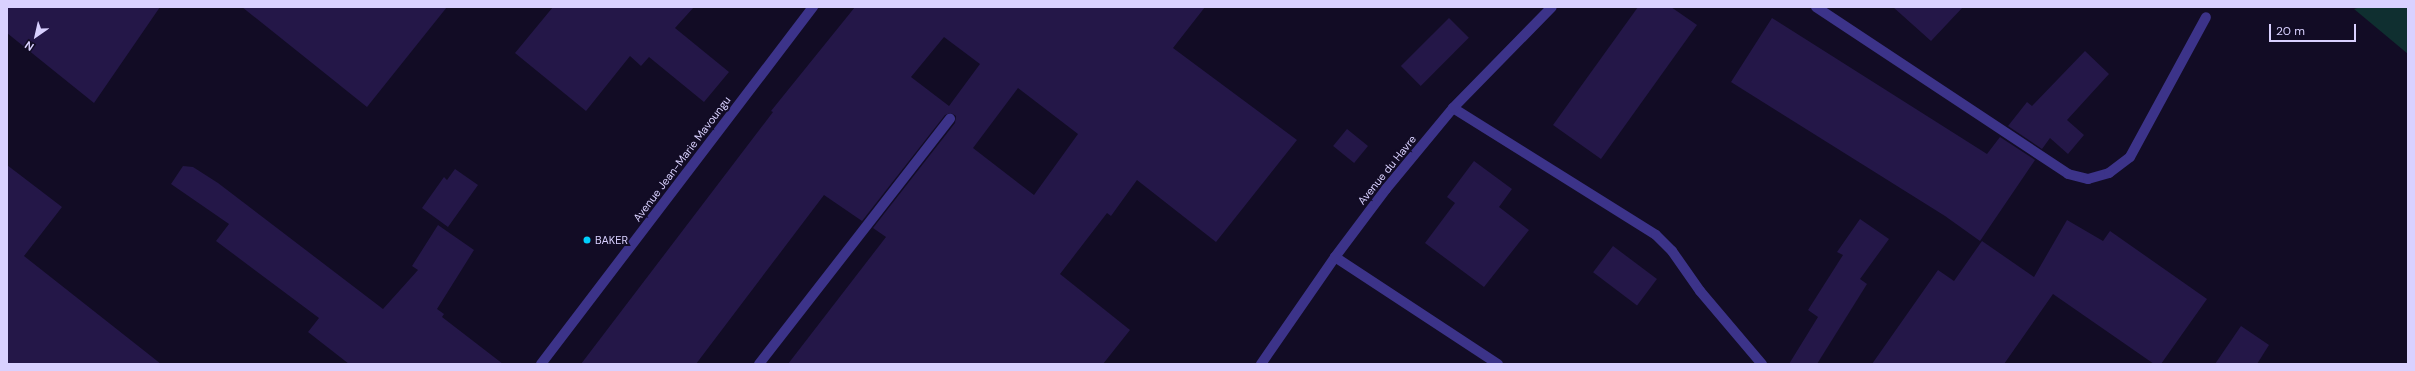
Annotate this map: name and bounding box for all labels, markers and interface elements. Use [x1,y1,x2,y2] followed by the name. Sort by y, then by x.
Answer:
[16,16,56,56] north arrow
[2271,16,2358,42] scale bar
[2276,23,2305,39] text: 20 m
[22,38,37,54] text: N
[631,94,733,224] street label: Avenue Jean-Marie Mavoungu
[1355,133,1419,207] street label: Avenue du Havre
[595,233,628,247] place label: BAKER
[582,235,592,245] marker: BAKER

